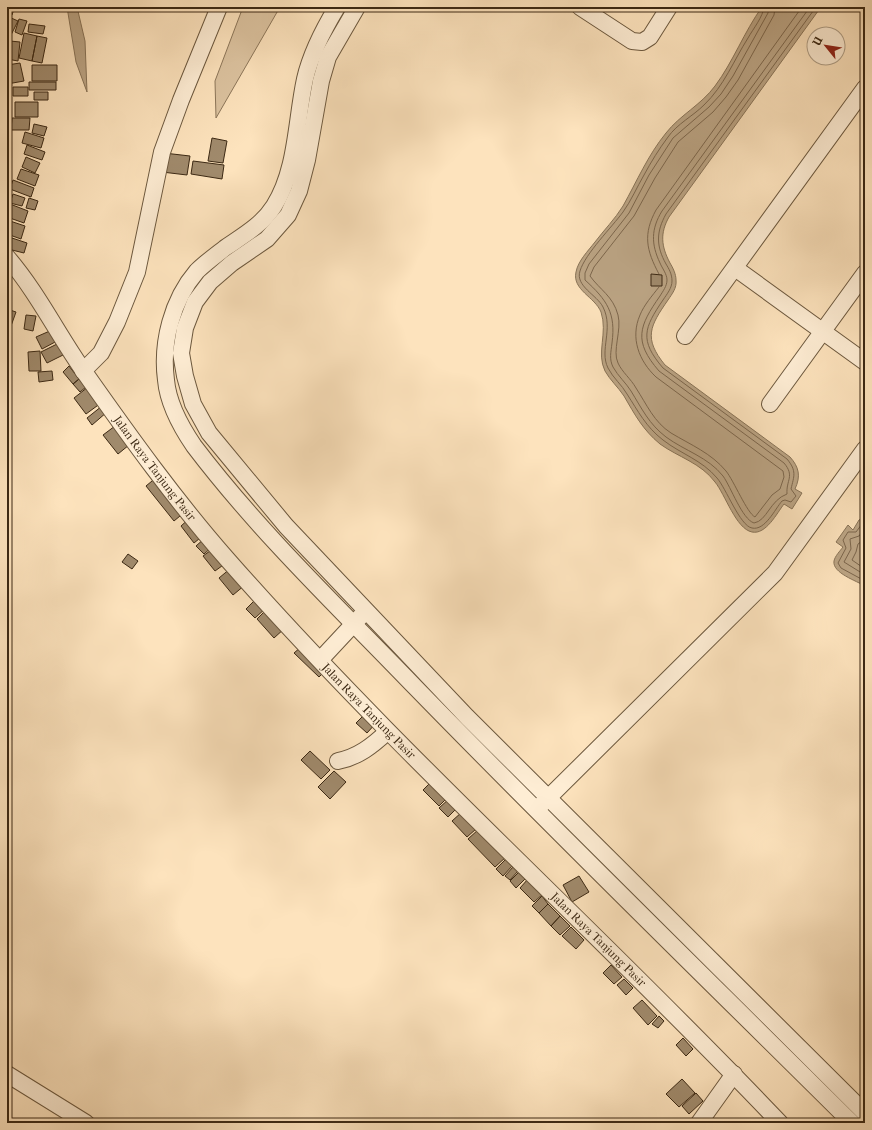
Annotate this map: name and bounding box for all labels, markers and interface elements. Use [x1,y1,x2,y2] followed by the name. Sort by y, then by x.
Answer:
[806,26,846,66] north arrow
[810,34,826,49] text: U
[110,412,200,524] street label: Jalan Raya Tanjung Pasir
[318,660,419,762] street label: Jalan Raya Tanjung Pasir
[547,889,650,990] street label: Jalan Raya Tanjung Pasir

